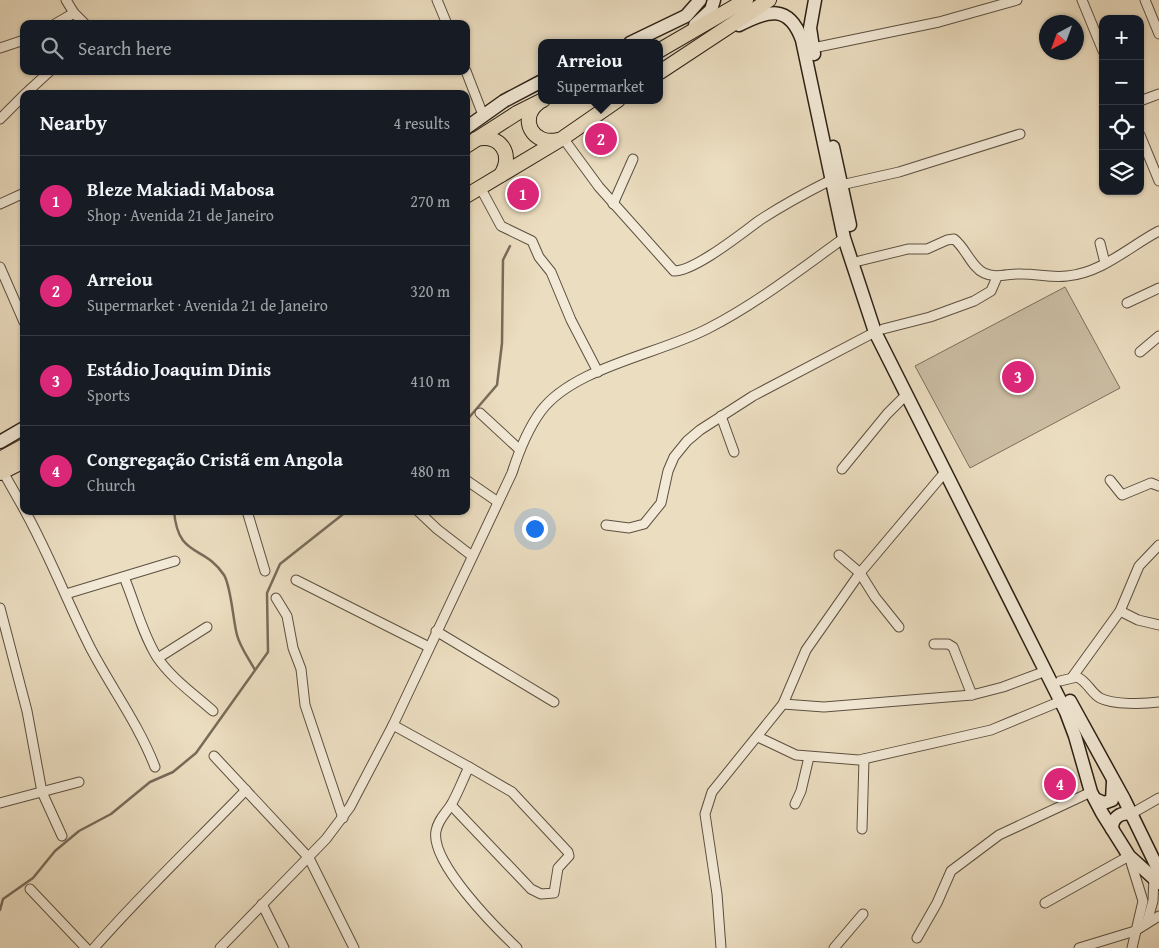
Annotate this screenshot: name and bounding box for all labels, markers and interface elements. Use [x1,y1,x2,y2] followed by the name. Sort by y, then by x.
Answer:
[1039,15,1084,60] north arrow
[1099,15,1144,195] map controls
[1099,15,1144,60] button: +
[20,20,470,75] search box
[38,34,66,62] icon: search
[78,34,172,62] text: Search here
[538,39,663,104] popup
[557,46,622,74] text: Arreiou
[1099,60,1144,105] button: −
[557,74,644,98] text: Supermarket
[1099,105,1144,150] button: locate
[40,107,107,138] text: Nearby
[393,111,450,135] text: 4 results
[585,120,617,158] pin: 2
[1099,150,1144,195] button: layers
[87,175,275,203] text: Bleze Makiadi Mabosa
[507,175,539,213] pin: 1
[52,189,60,213] text: 1
[410,189,450,213] text: 270 m
[87,203,274,227] text: Shop · Avenida 21 de Janeiro
[87,265,153,293] text: Arreiou
[52,279,60,303] text: 2
[410,279,450,303] text: 320 m
[87,293,328,317] text: Supermarket · Avenida 21 de Janeiro
[87,355,271,383] text: Estádio Joaquim Dinis
[1002,358,1034,396] pin: 3
[52,369,60,393] text: 3
[410,369,450,393] text: 410 m
[87,383,130,407] text: Sports
[87,445,343,473] text: Congregação Cristã em Angola
[52,459,60,483] text: 4
[410,459,450,483] text: 480 m
[87,473,136,497] text: Church
[522,516,548,542] your location
[1044,765,1076,803] pin: 4

